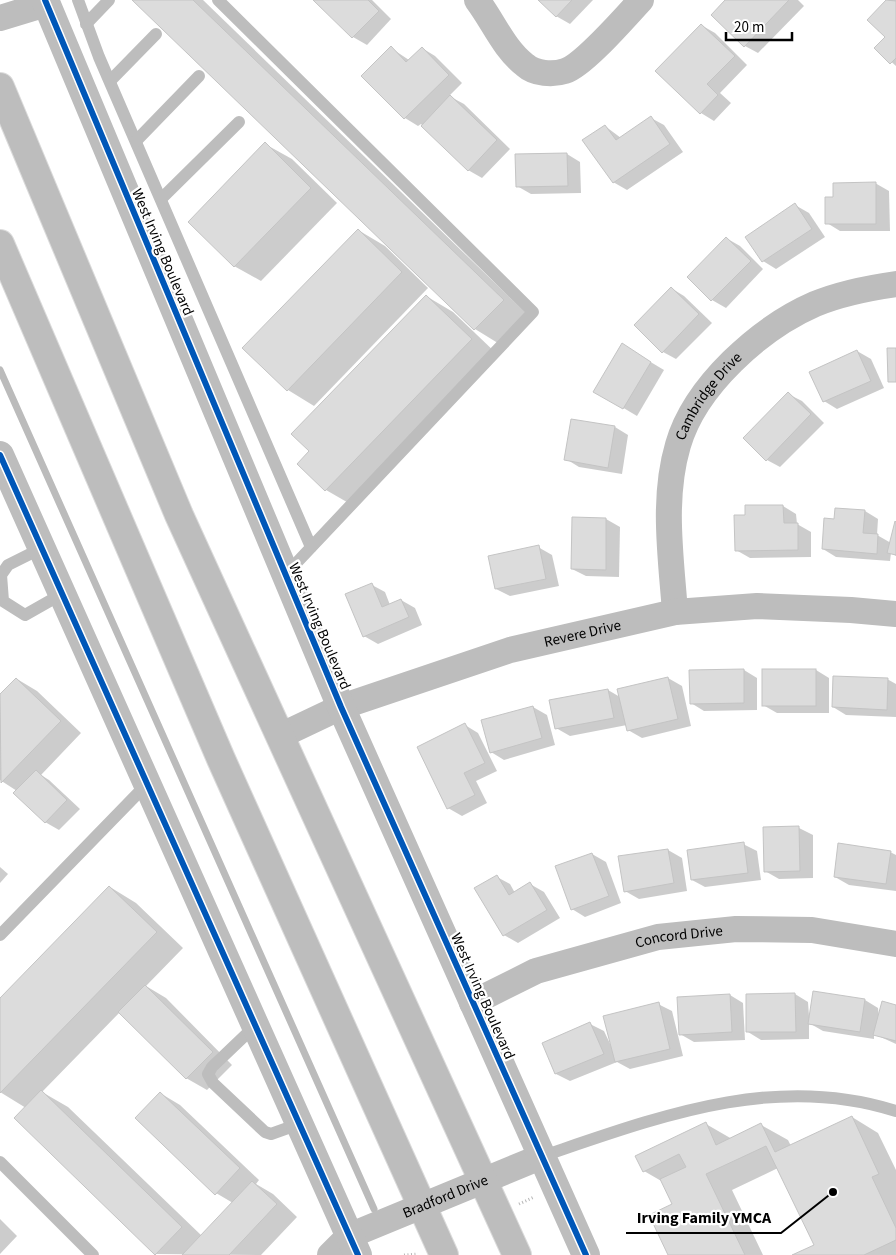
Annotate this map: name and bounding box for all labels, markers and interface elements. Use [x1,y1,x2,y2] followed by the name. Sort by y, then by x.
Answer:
[726,10,792,42] scale bar
[734,17,764,38] text: 20 m
[126,185,199,319] street label: West Irving Boulevard
[670,348,747,443] street label: Cambridge Drive
[283,559,356,693] street label: West Irving Boulevard
[542,615,623,653] street label: Revere Drive
[633,920,724,954] street label: Concord Drive
[445,930,520,1063] street label: West Irving Boulevard
[399,1170,491,1224] street label: Bradford Drive
[626,1202,781,1233] callout: Irving Family YMCA
[637,1207,772,1229] text: Irving Family YMCA

